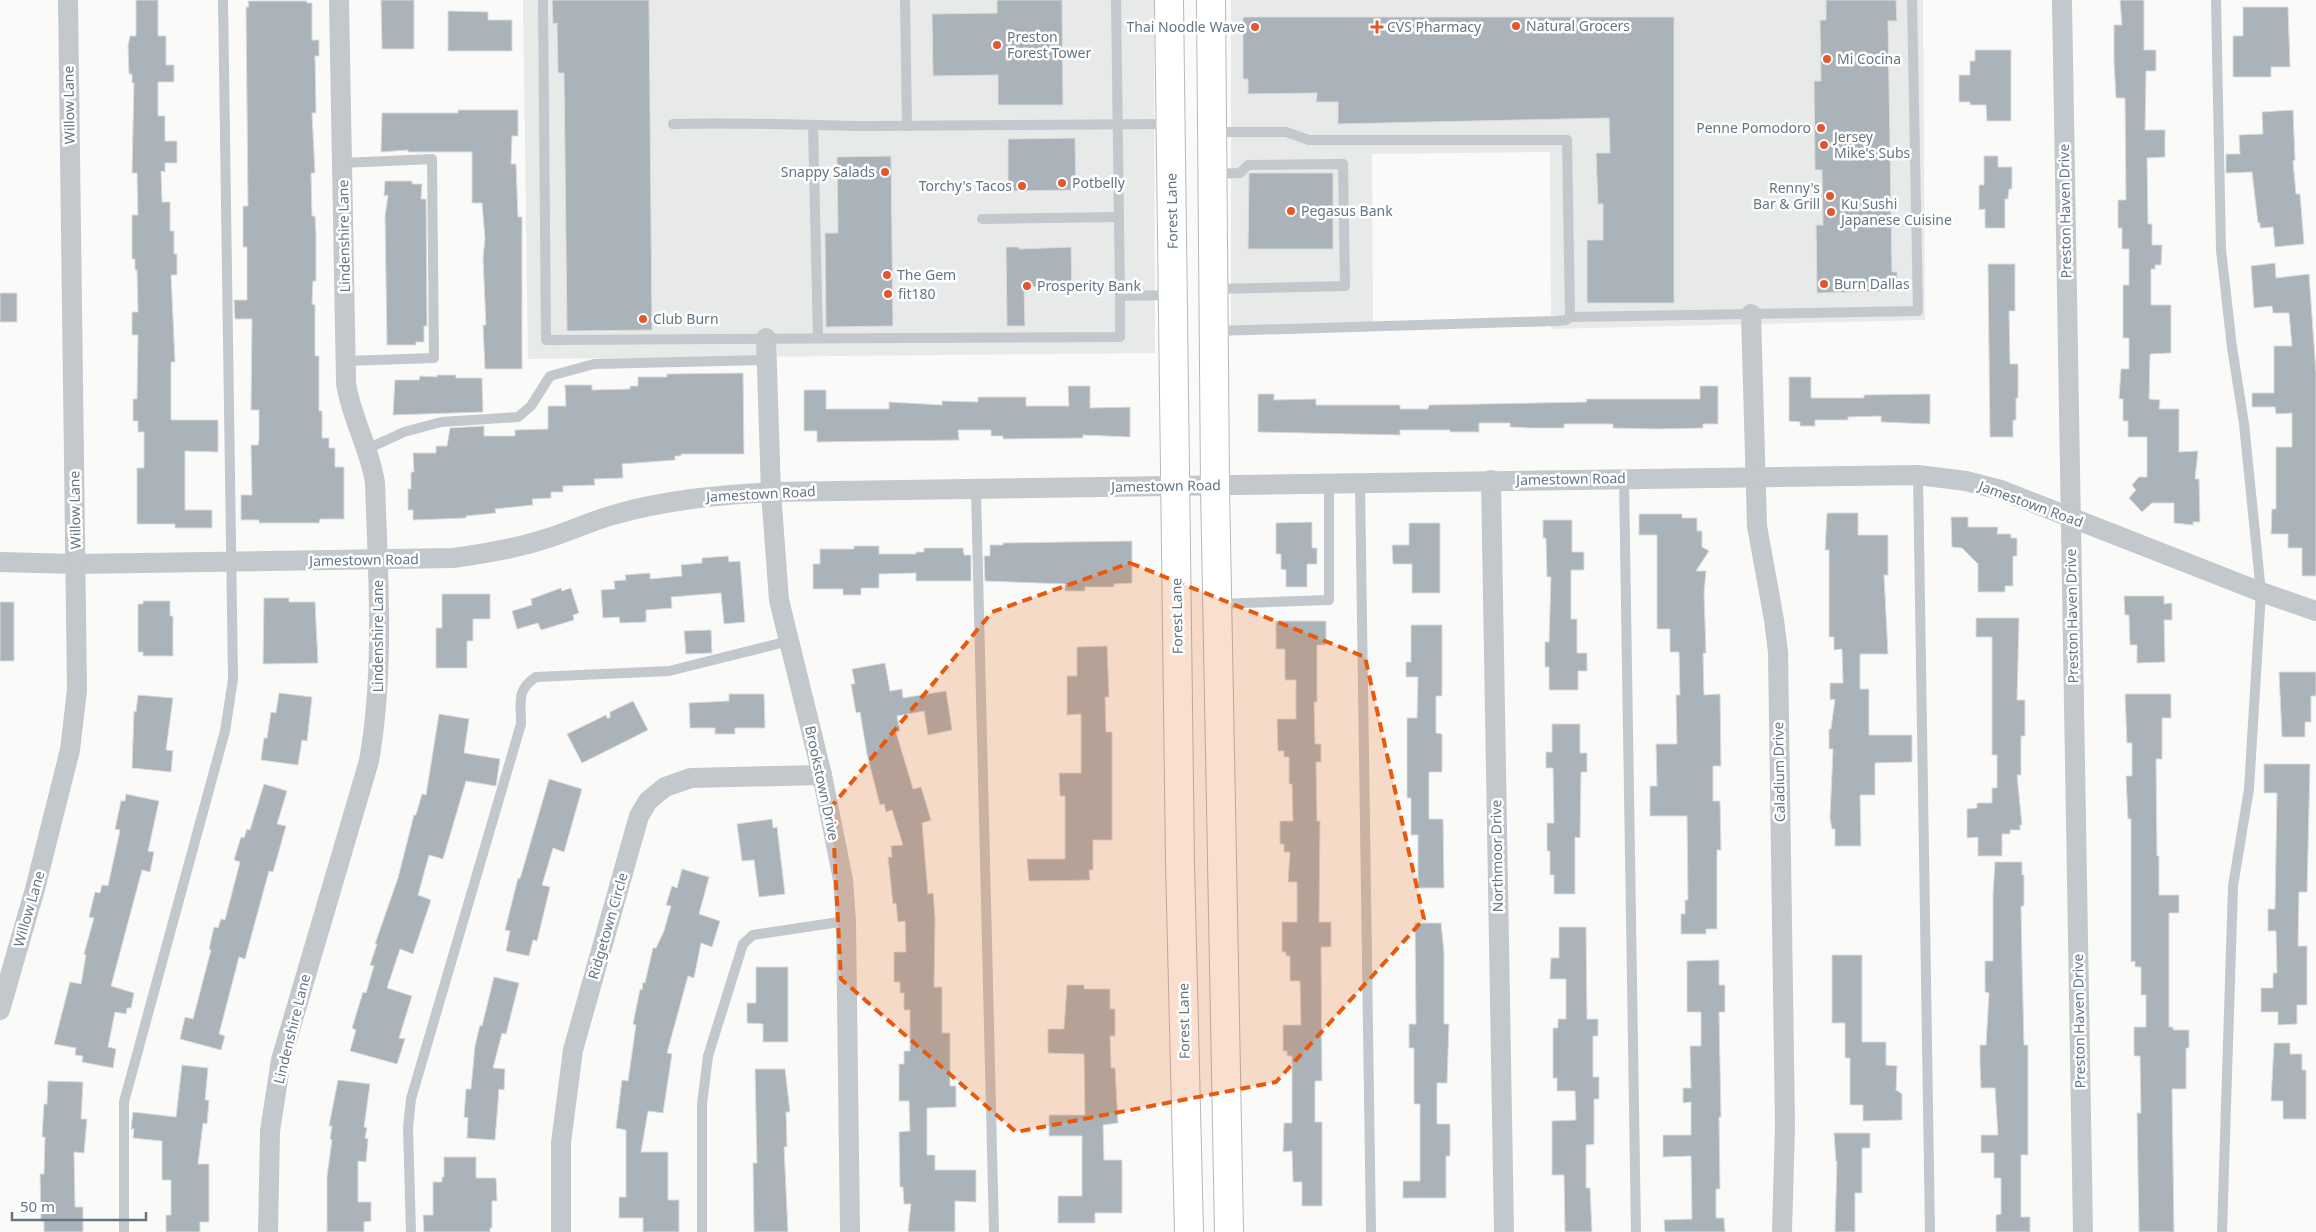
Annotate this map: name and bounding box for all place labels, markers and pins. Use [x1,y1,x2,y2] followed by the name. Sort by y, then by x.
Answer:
[1526,16,1630,35] place label: Natural Grocers
[1127,17,1245,36] place label: Thai Noodle Wave
[1387,17,1482,36] place label: CVS Pharmacy
[1510,20,1522,32] marker: Natural Grocers
[1249,21,1261,33] marker: Thai Noodle Wave
[1371,21,1383,33] marker: CVS Pharmacy
[1007,27,1091,62] place label: Preston Forest Tower
[991,39,1003,51] marker: Preston Forest Tower
[1837,49,1901,68] place label: Mi Cocina
[1821,53,1833,65] marker: Mi Cocina
[1696,118,1811,137] place label: Penne Pomodoro
[1815,122,1827,134] marker: Penne Pomodoro
[1832,127,1911,162] place label: Jersey Mike's Subs
[1818,139,1830,151] marker: Jersey Mike's Subs
[781,162,875,181] place label: Snappy Salads
[879,166,891,178] marker: Snappy Salads
[1072,173,1126,192] place label: Potbelly
[919,176,1012,195] place label: Torchy's Tacos
[1056,177,1068,189] marker: Potbelly
[1753,178,1820,213] place label: Renny's Bar & Grill
[1016,180,1028,192] marker: Torchy's Tacos
[1824,190,1836,202] marker: Renny's Bar & Grill
[1839,194,1952,229] place label: Ku Sushi Japanese Cuisine
[1301,201,1393,220] place label: Pegasus Bank
[1285,205,1297,217] marker: Pegasus Bank
[1825,206,1837,218] marker: Ku Sushi Japanese Cuisine
[897,265,956,284] place label: The Gem
[881,269,893,281] marker: The Gem
[1834,274,1910,293] place label: Burn Dallas
[1037,276,1141,295] place label: Prosperity Bank
[1818,278,1830,290] marker: Burn Dallas
[1021,280,1033,292] marker: Prosperity Bank
[898,284,936,303] place label: fit180
[882,288,894,300] marker: fit180
[653,309,719,328] place label: Club Burn
[637,313,649,325] marker: Club Burn

